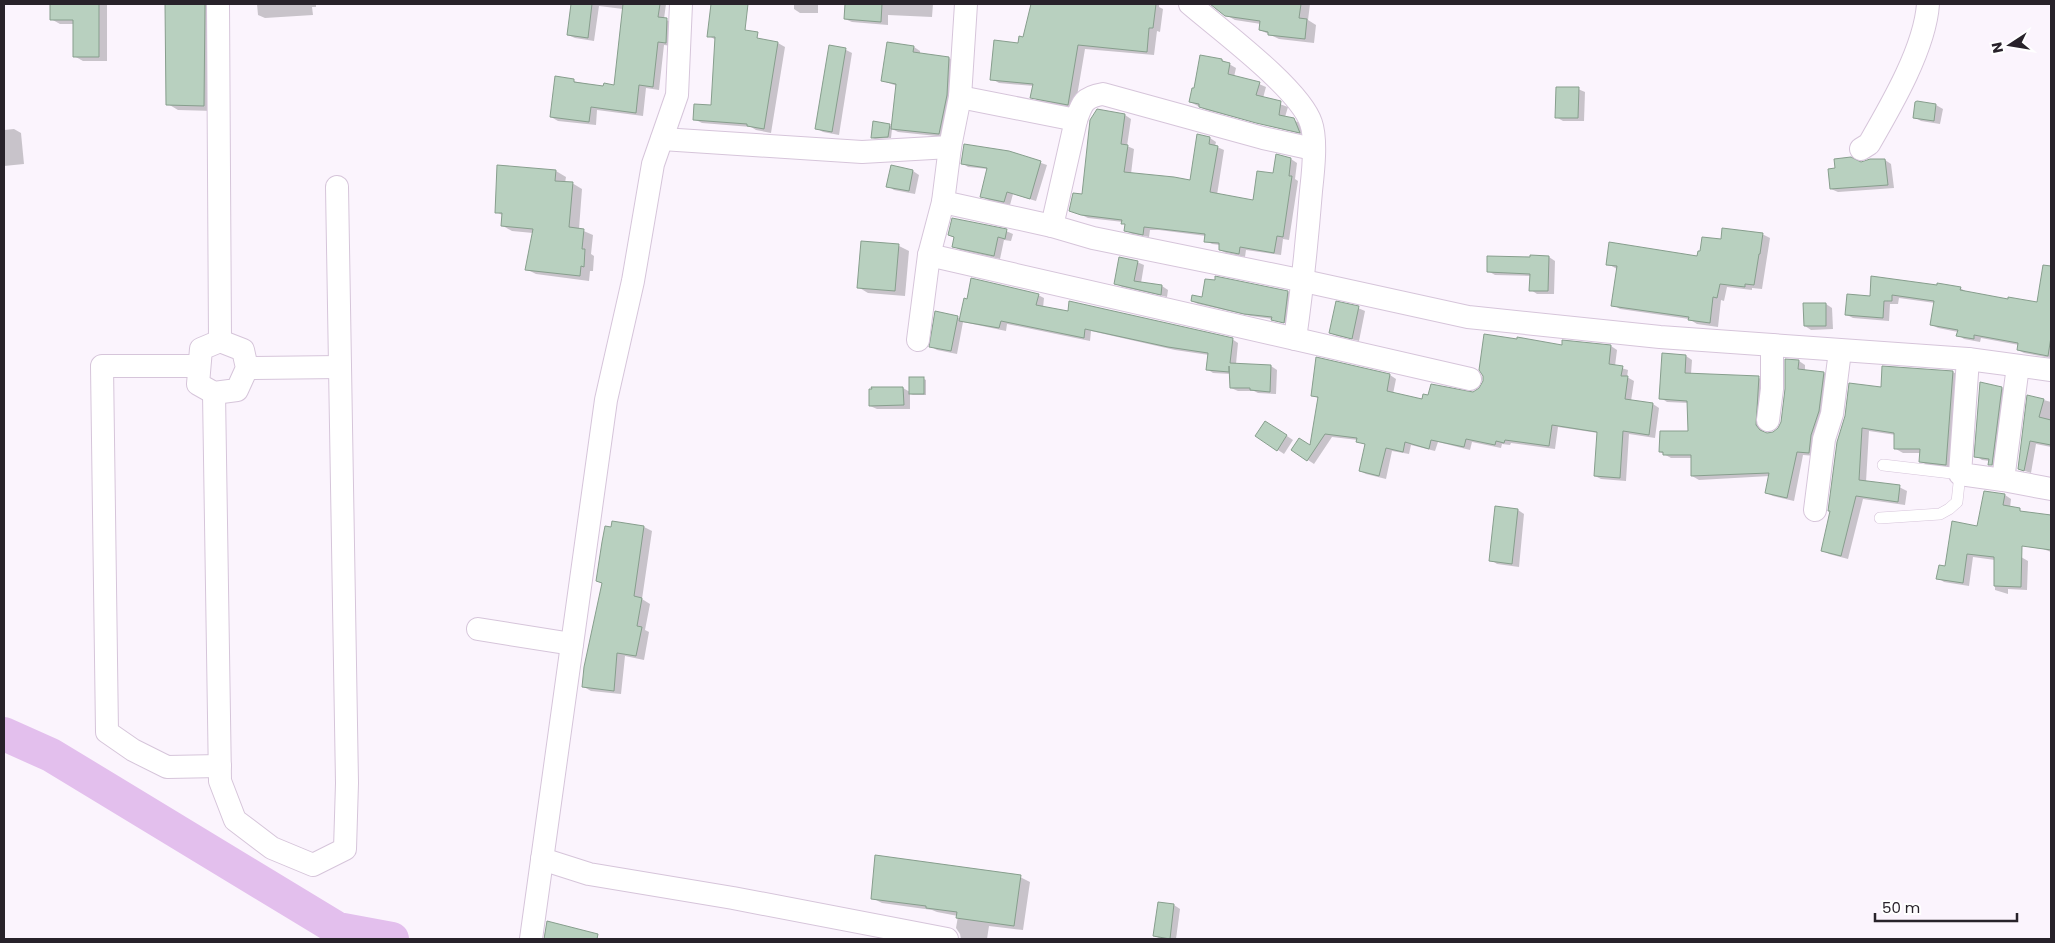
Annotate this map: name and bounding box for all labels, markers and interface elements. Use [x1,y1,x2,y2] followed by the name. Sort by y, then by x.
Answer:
[1985,20,2035,70] north arrow
[1986,40,2008,55] text: N
[1875,890,2018,922] scale bar
[1882,897,1920,918] text: 50 m

